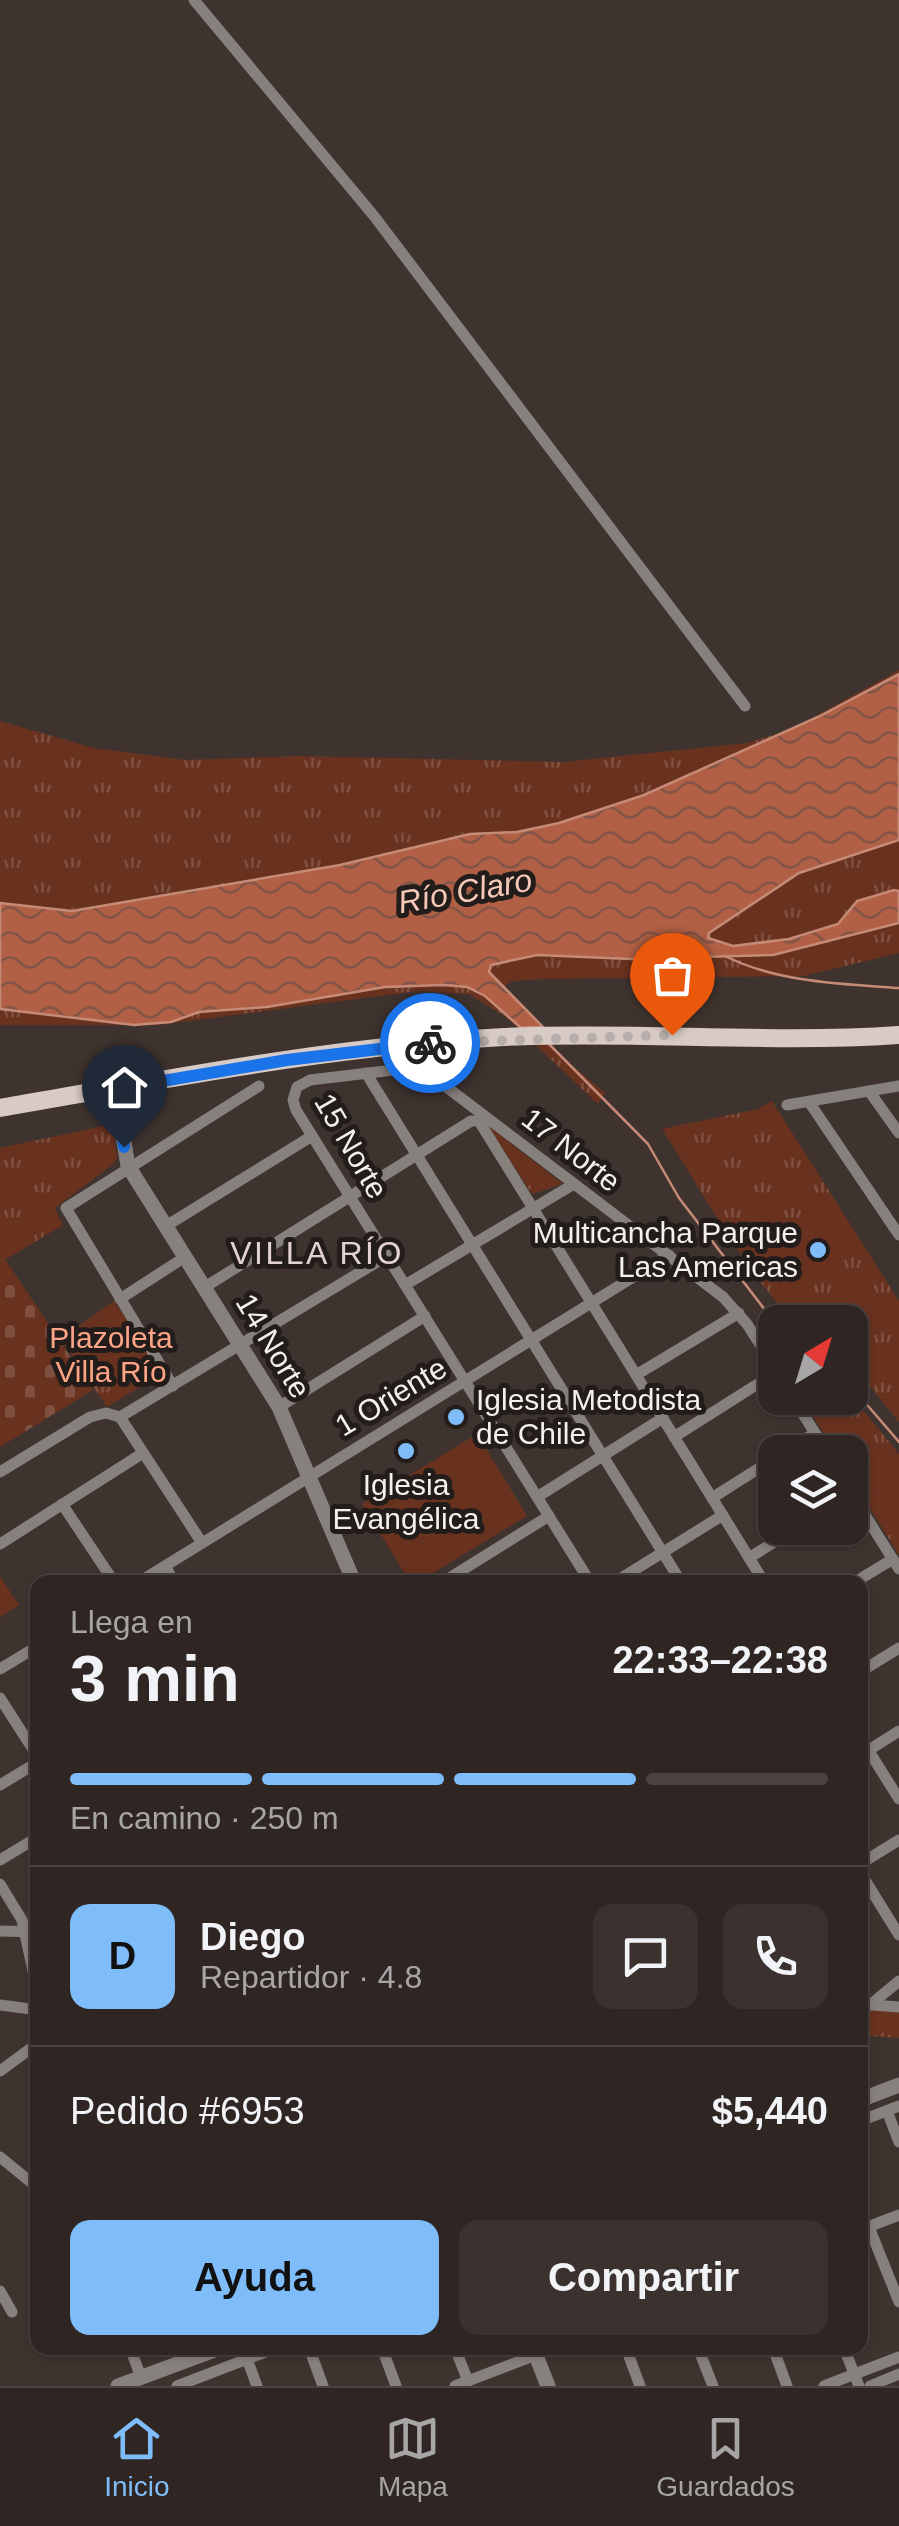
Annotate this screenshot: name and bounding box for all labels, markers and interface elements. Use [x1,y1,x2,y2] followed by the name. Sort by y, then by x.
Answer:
[395,862,535,920] water label: Río Claro
[630,933,715,1036] pin
[645,948,700,1003] icon: bag
[380,993,480,1093] courier
[403,1016,458,1071] icon: bike
[82,1045,167,1148] pin
[97,1060,152,1115] icon: home
[308,1088,394,1204] street label: 15 Norte
[516,1101,627,1198] street label: 17 Norte
[533,1216,798,1283] place label: Multicancha Parque Las Americas
[230,1235,404,1271] district label: VILLA RÍO
[807,1239,829,1261] marker: Multicancha Parque Las Americas
[230,1288,317,1404] street label: 14 Norte
[758,1305,868,1415] north arrow
[758,1305,868,1545] map controls
[49,1321,173,1388] park label: Plazoleta Villa Río
[329,1351,452,1442] street label: 1 Oriente
[476,1383,701,1450] place label: Iglesia Metodista de Chile
[445,1406,467,1428] marker: Iglesia Metodista de Chile
[758,1435,868,1545] button: layers
[395,1440,417,1462] marker: Iglesia Evangélica
[333,1468,480,1535] place label: Iglesia Evangélica
[70,1604,193,1640] text: Llega en
[612,1639,828,1681] text: 22:33–22:38
[70,1642,240,1715] text: 3 min
[70,1800,339,1836] text: En camino · 250 m
[593,1904,698,2009] button: chat
[723,1904,828,2009] button: phone
[200,1916,306,1958] text: Diego
[109,1935,136,1977] text: D
[200,1959,422,1995] text: Repartidor · 4.8
[70,2090,305,2132] text: Pedido #6953
[712,2090,828,2132] text: $5,440
[70,2220,439,2335] button: Ayuda
[459,2220,828,2335] button: Compartir
[104,2411,170,2503] tab: Inicio
[378,2411,448,2503] tab: Mapa
[656,2411,795,2503] tab: Guardados

